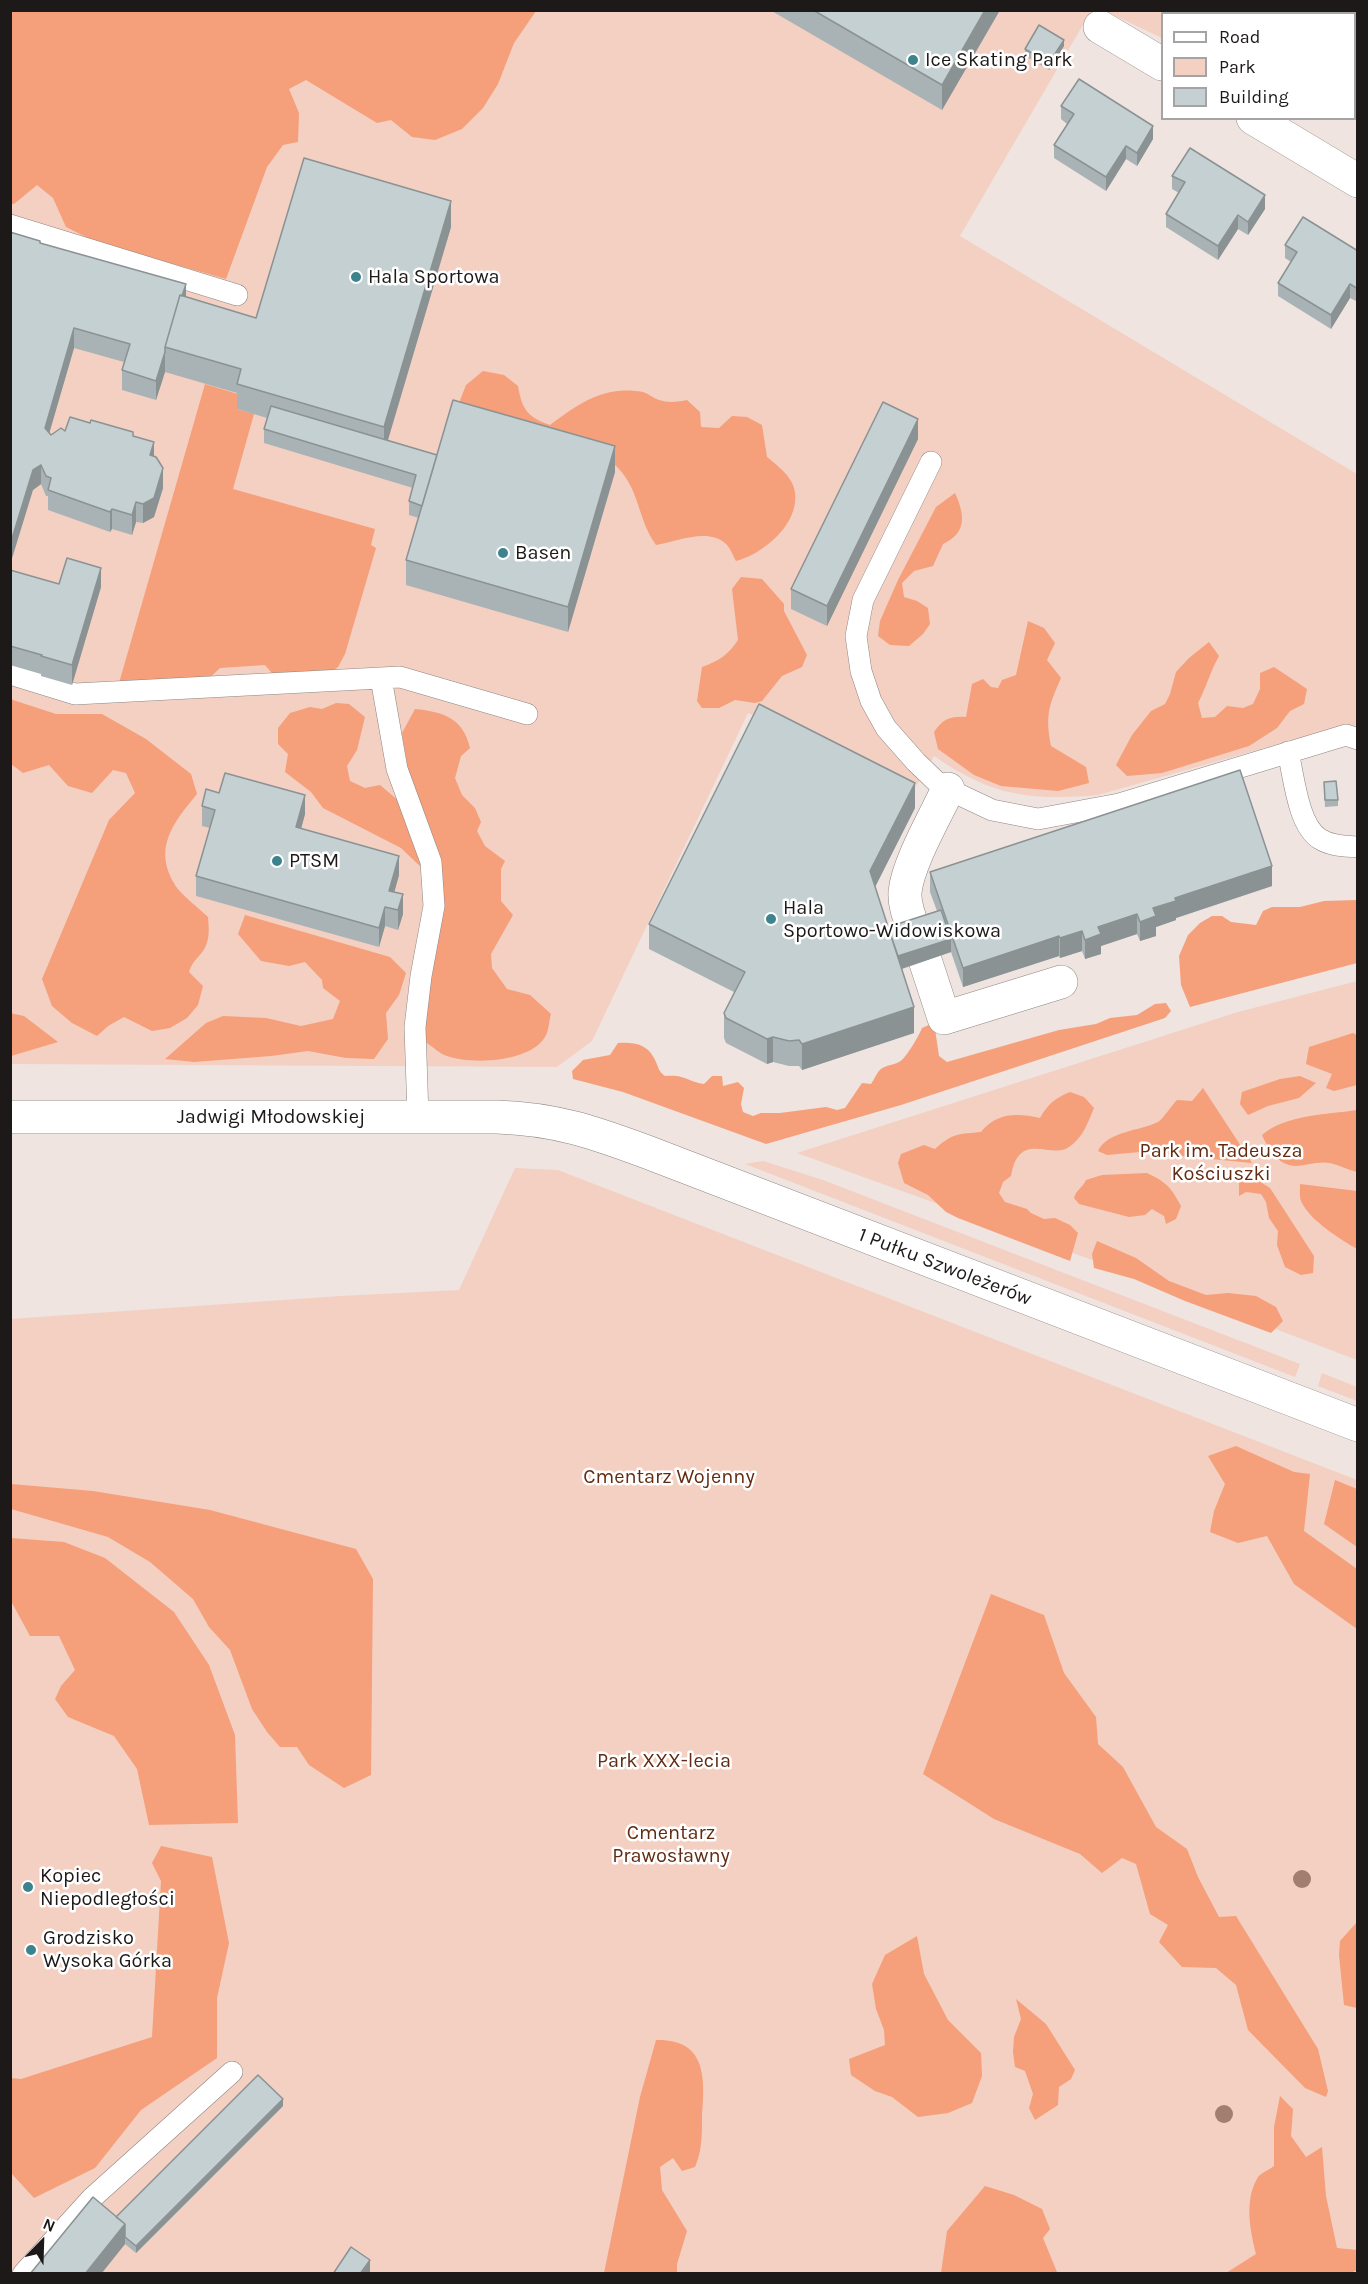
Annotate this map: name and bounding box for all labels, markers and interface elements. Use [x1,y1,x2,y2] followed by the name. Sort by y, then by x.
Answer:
[1161,12,1356,120] legend
[1219,26,1260,48] text: Road
[925,48,1072,72] place label: Ice Skating Park
[906,53,920,67] marker: Ice Skating Park
[1219,56,1256,78] text: Park
[1219,86,1289,108] text: Building
[368,265,500,289] place label: Hala Sportowa
[349,270,363,284] marker: Hala Sportowa
[515,541,571,565] place label: Basen
[496,546,510,560] marker: Basen
[289,849,339,873] place label: PTSM
[270,854,284,868] marker: PTSM
[783,896,1001,943] place label: Hala Sportowo-Widowiskowa
[764,912,778,926] marker: Hala Sportowo-Widowiskowa
[177,1105,365,1129] street label: Jadwigi Młodowskiej
[1140,1139,1302,1186] park label: Park im. Tadeusza Kościuszki
[855,1223,1035,1311] street label: 1 Pułku Szwoleżerów
[583,1465,755,1489] park label: Cmentarz Wojenny
[597,1749,731,1773] park label: Park XXX-lecia
[612,1821,730,1868] park label: Cmentarz Prawosławny
[40,1864,175,1911] place label: Kopiec Niepodległości
[21,1880,35,1894] marker: Kopiec Niepodległości
[43,1926,172,1973] place label: Grodzisko Wysoka Górka
[24,1943,38,1957] marker: Grodzisko Wysoka Górka
[12,2212,72,2272] north arrow
[40,2214,58,2236] text: N

